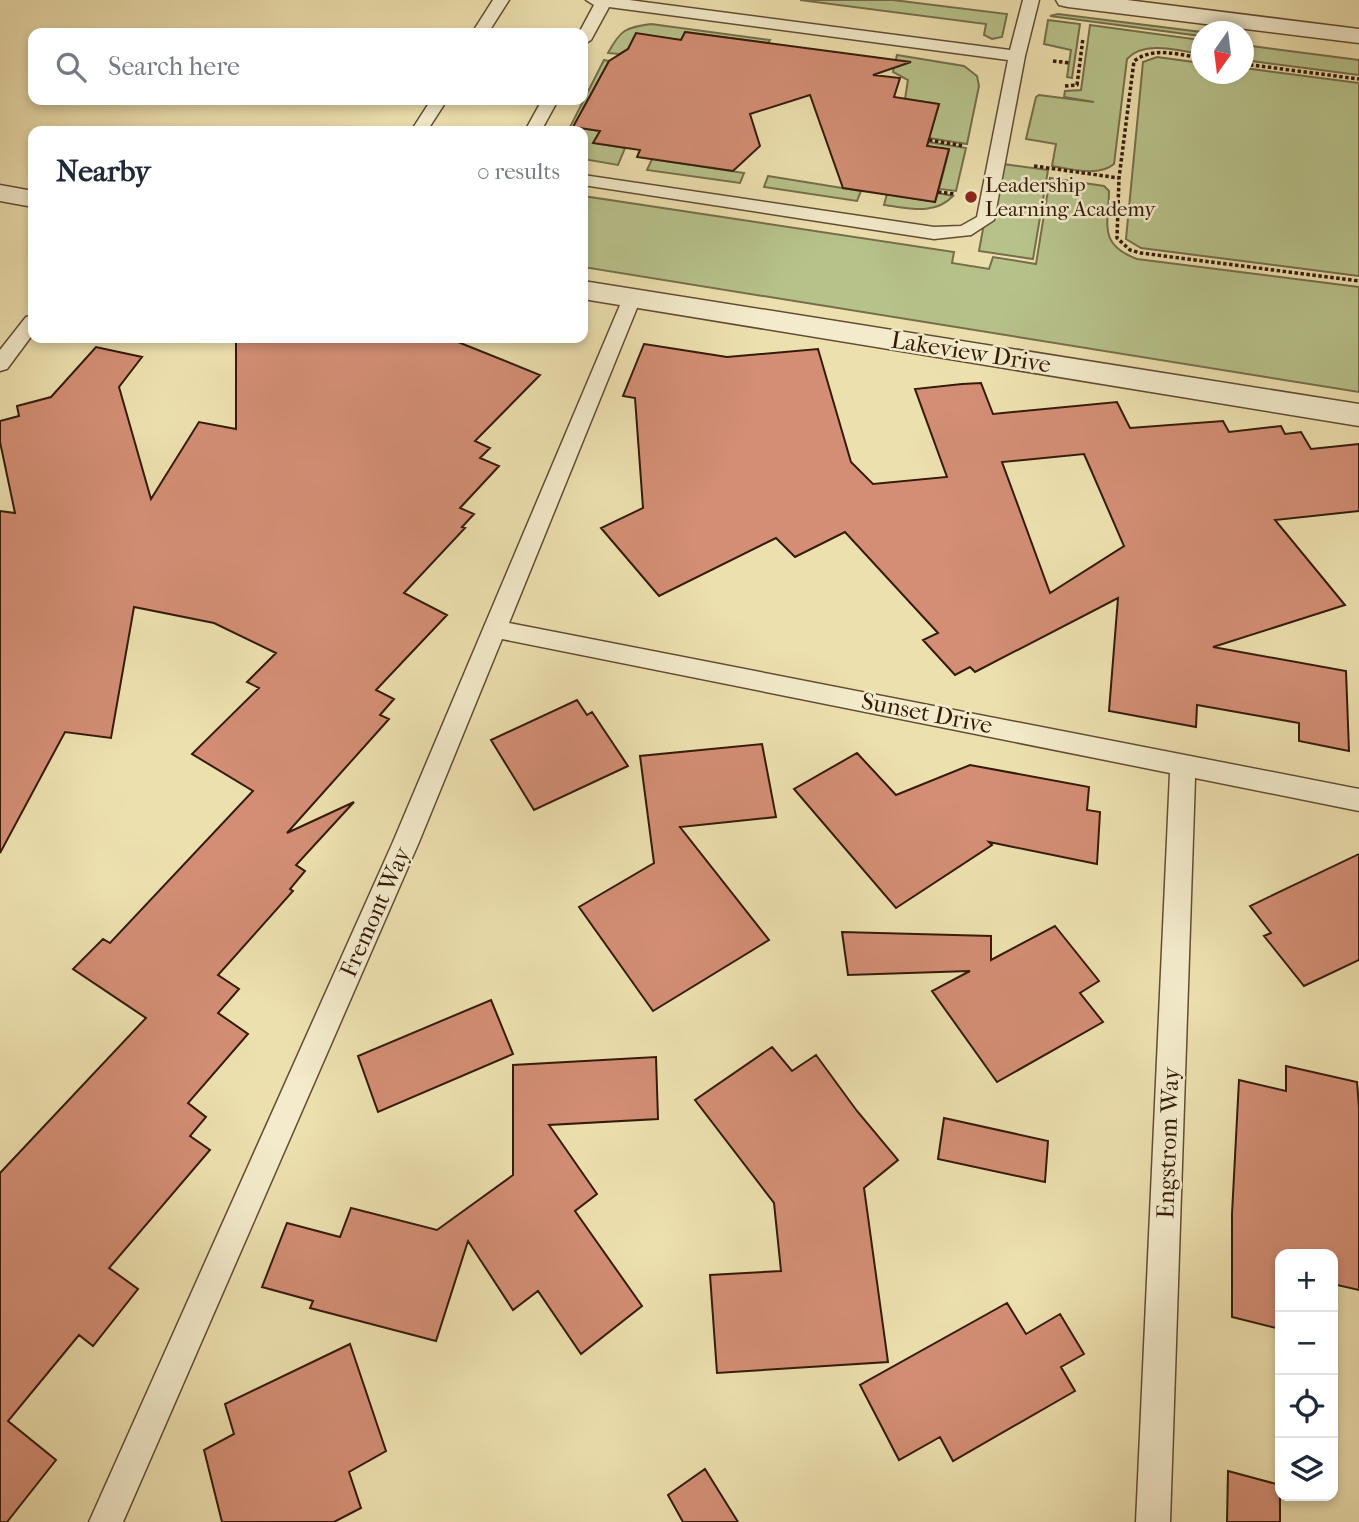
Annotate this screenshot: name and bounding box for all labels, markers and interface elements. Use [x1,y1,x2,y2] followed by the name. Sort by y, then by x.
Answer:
[1191,21,1254,84] north arrow
[28,28,588,105] search box
[52,48,90,86] icon: search
[108,51,240,82] text: Search here
[56,154,151,189] text: Nearby
[477,158,560,185] text: 0 results
[985,173,1156,221] place label: Leadership Learning Academy
[963,189,979,205] marker: Leadership Learning Academy
[889,326,1053,378] street label: Lakeview Drive
[859,687,995,739] street label: Sunset Drive
[334,841,417,981] street label: Fremont Way
[1151,1066,1185,1219] street label: Engstrom Way
[1275,1249,1338,1501] map controls
[1275,1249,1338,1312] button: +
[1275,1312,1338,1375] button: −
[1275,1375,1338,1438] button: locate
[1275,1438,1338,1501] button: layers

